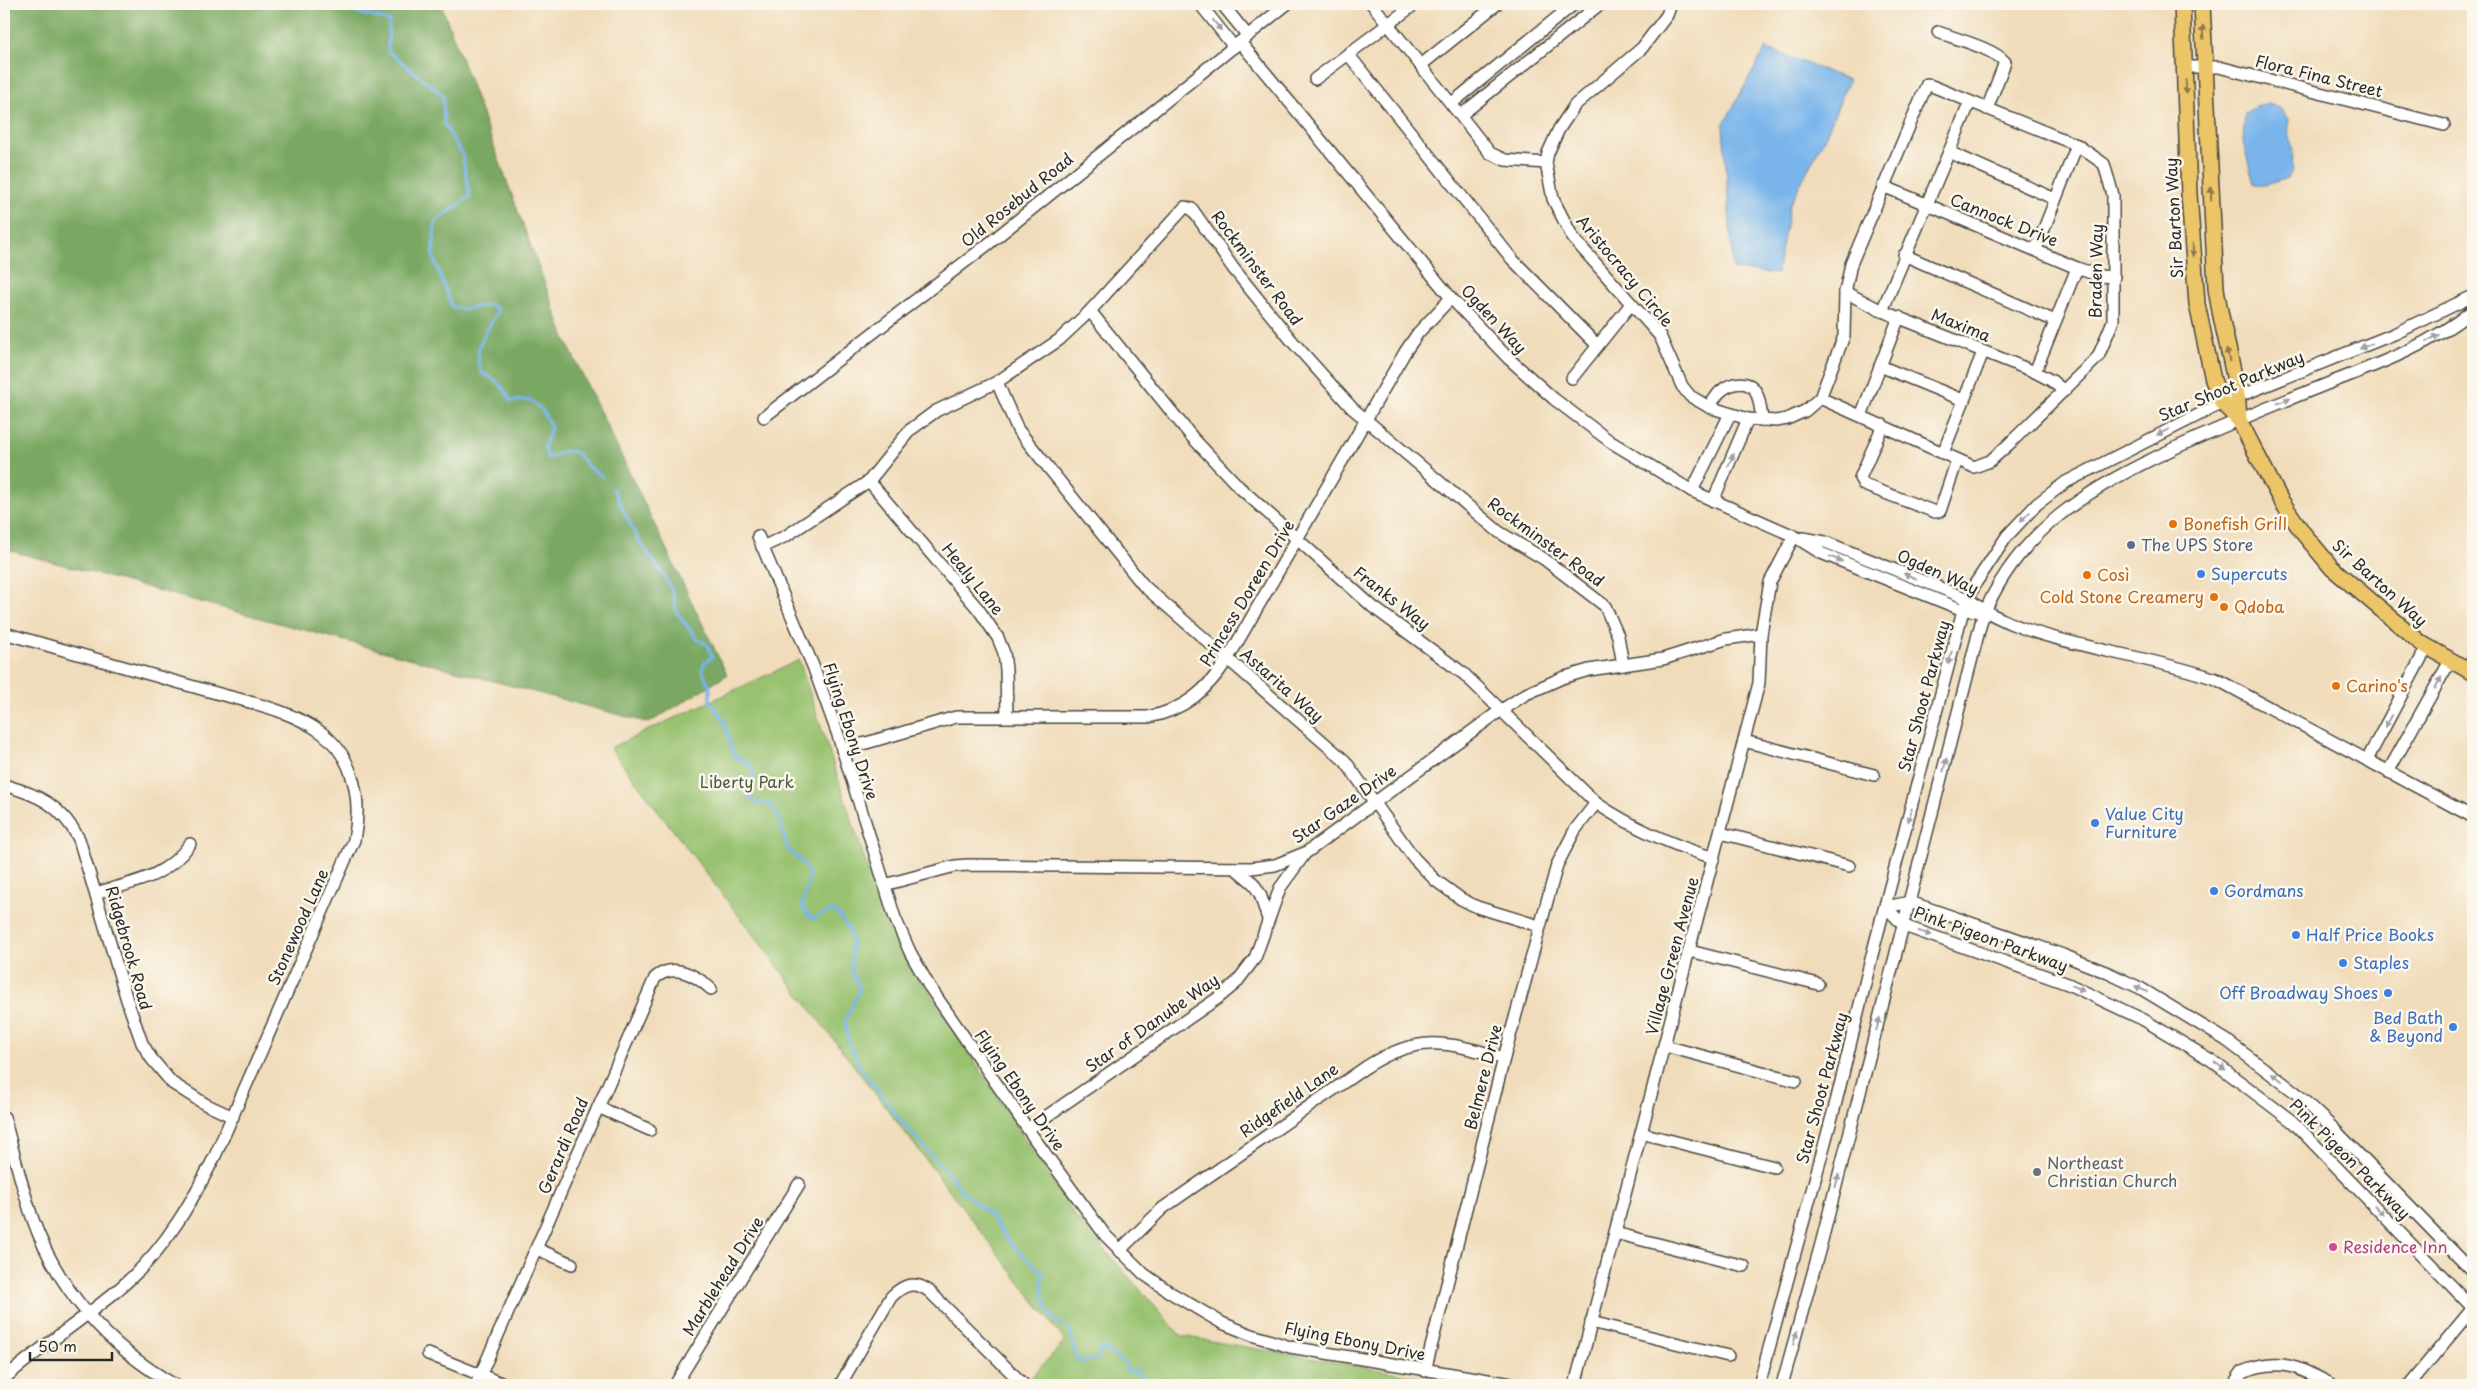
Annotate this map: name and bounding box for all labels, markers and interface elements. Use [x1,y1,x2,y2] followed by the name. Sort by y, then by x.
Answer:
[1212,19,1222,32] one-way arrow
[2198,23,2206,39] one-way arrow
[2253,48,2386,103] street label: Flora Fina Street
[2182,80,2190,96] one-way arrow
[955,146,1078,252] street label: Old Rosebud Road
[2158,157,2188,279] street label: Sir Barton Way
[1947,186,2062,252] street label: Cannock Drive
[2207,186,2215,202] one-way arrow
[1206,205,1309,330] street label: Rockminster Road
[1572,209,1680,332] street label: Aristocracy Circle
[2082,223,2108,318] street label: Braden Way
[2189,242,2197,258] one-way arrow
[1456,278,1533,358] street label: Ogden Way
[1928,301,1995,347] street label: Maxima
[2427,333,2440,342] one-way arrow
[2359,343,2373,351] one-way arrow
[2154,344,2307,427] street label: Star Shoot Parkway
[2224,347,2232,363] one-way arrow
[2277,397,2292,405] one-way arrow
[2156,429,2170,437] one-way arrow
[1727,453,1735,467] one-way arrow
[1483,491,1610,592] street label: Rockminster Road
[2019,510,2031,522] one-way arrow
[2183,511,2287,535] place label: Bonefish Grill
[1193,515,1299,670] street label: Princess Doreen Drive
[2167,518,2179,530] marker: Bonefish Grill
[2141,532,2253,556] place label: The UPS Store
[2328,533,2434,632] street label: Sir Barton Way
[937,537,1010,620] street label: Healy Lane
[2125,539,2137,551] marker: The UPS Store
[1894,542,1983,600] street label: Ogden Way
[1829,555,1844,563] one-way arrow
[1349,560,1436,635] street label: Franks Way
[2211,561,2287,585] place label: Supercuts
[2097,562,2130,586] place label: Così
[2195,568,2207,580] marker: Supercuts
[2081,569,2093,581] marker: Così
[1902,572,1917,580] one-way arrow
[2039,584,2204,608] place label: Cold Stone Creamery
[2208,591,2220,603] marker: Cold Stone Creamery
[2234,594,2284,618] place label: Qdoba
[2218,601,2230,613] marker: Qdoba
[1891,617,1955,774] street label: Star Shoot Parkway
[1236,641,1330,727] street label: Astarita Way
[1946,651,1954,666] one-way arrow
[818,659,886,803] street label: Flying Ebony Drive
[2346,673,2408,697] place label: Carino's
[2434,676,2442,691] one-way arrow
[2330,680,2342,692] marker: Carino's
[2383,714,2392,728] one-way arrow
[1286,758,1401,848] street label: Star Gaze Drive
[1942,758,1950,773] one-way arrow
[700,769,794,793] park label: Liberty Park
[2105,801,2184,843] place label: Value City Furniture
[1905,808,1913,823] one-way arrow
[2089,817,2101,829] marker: Value City Furniture
[261,864,334,989] street label: Stonewood Lane
[1638,874,1704,1037] street label: Village Green Avenue
[2224,878,2304,902] place label: Gordmans
[101,883,159,1013] street label: Ridgebrook Road
[2208,885,2220,897] marker: Gordmans
[1911,899,2072,977] street label: Pink Pigeon Parkway
[2306,922,2434,946] place label: Half Price Books
[2290,929,2302,941] marker: Half Price Books
[1917,930,1932,938] one-way arrow
[2353,950,2409,974] place label: Staples
[2337,957,2349,969] marker: Staples
[1080,967,1223,1077] street label: Star of Danube Way
[2219,980,2378,1004] place label: Off Broadway Shoes
[2071,985,2085,993] one-way arrow
[2134,985,2148,993] one-way arrow
[2382,987,2394,999] marker: Off Broadway Shoes
[2369,1005,2443,1047] place label: Bed Bath & Beyond
[1789,1009,1853,1166] street label: Star Shoot Parkway
[1875,1017,1883,1032] one-way arrow
[2447,1021,2459,1033] marker: Bed Bath & Beyond
[1457,1022,1507,1132] street label: Belmere Drive
[970,1024,1072,1155] street label: Flying Ebony Drive
[1234,1056,1343,1142] street label: Ridgefield Lane
[2213,1061,2227,1071] one-way arrow
[2271,1072,2284,1083] one-way arrow
[2285,1093,2416,1224] street label: Pink Pigeon Parkway
[531,1094,593,1198] street label: Gerardi Road
[2047,1150,2177,1192] place label: Northeast Christian Church
[2031,1166,2043,1178] marker: Northeast Christian Church
[1833,1174,1841,1189] one-way arrow
[2373,1203,2385,1215] one-way arrow
[676,1211,769,1340] street label: Marblehead Drive
[2343,1234,2447,1258] place label: Residence Inn
[2327,1241,2339,1253] marker: Residence Inn
[1283,1315,1428,1365] street label: Flying Ebony Drive
[30,1329,112,1361] scale bar
[1791,1331,1799,1346] one-way arrow
[38,1334,77,1357] text: 50 m

